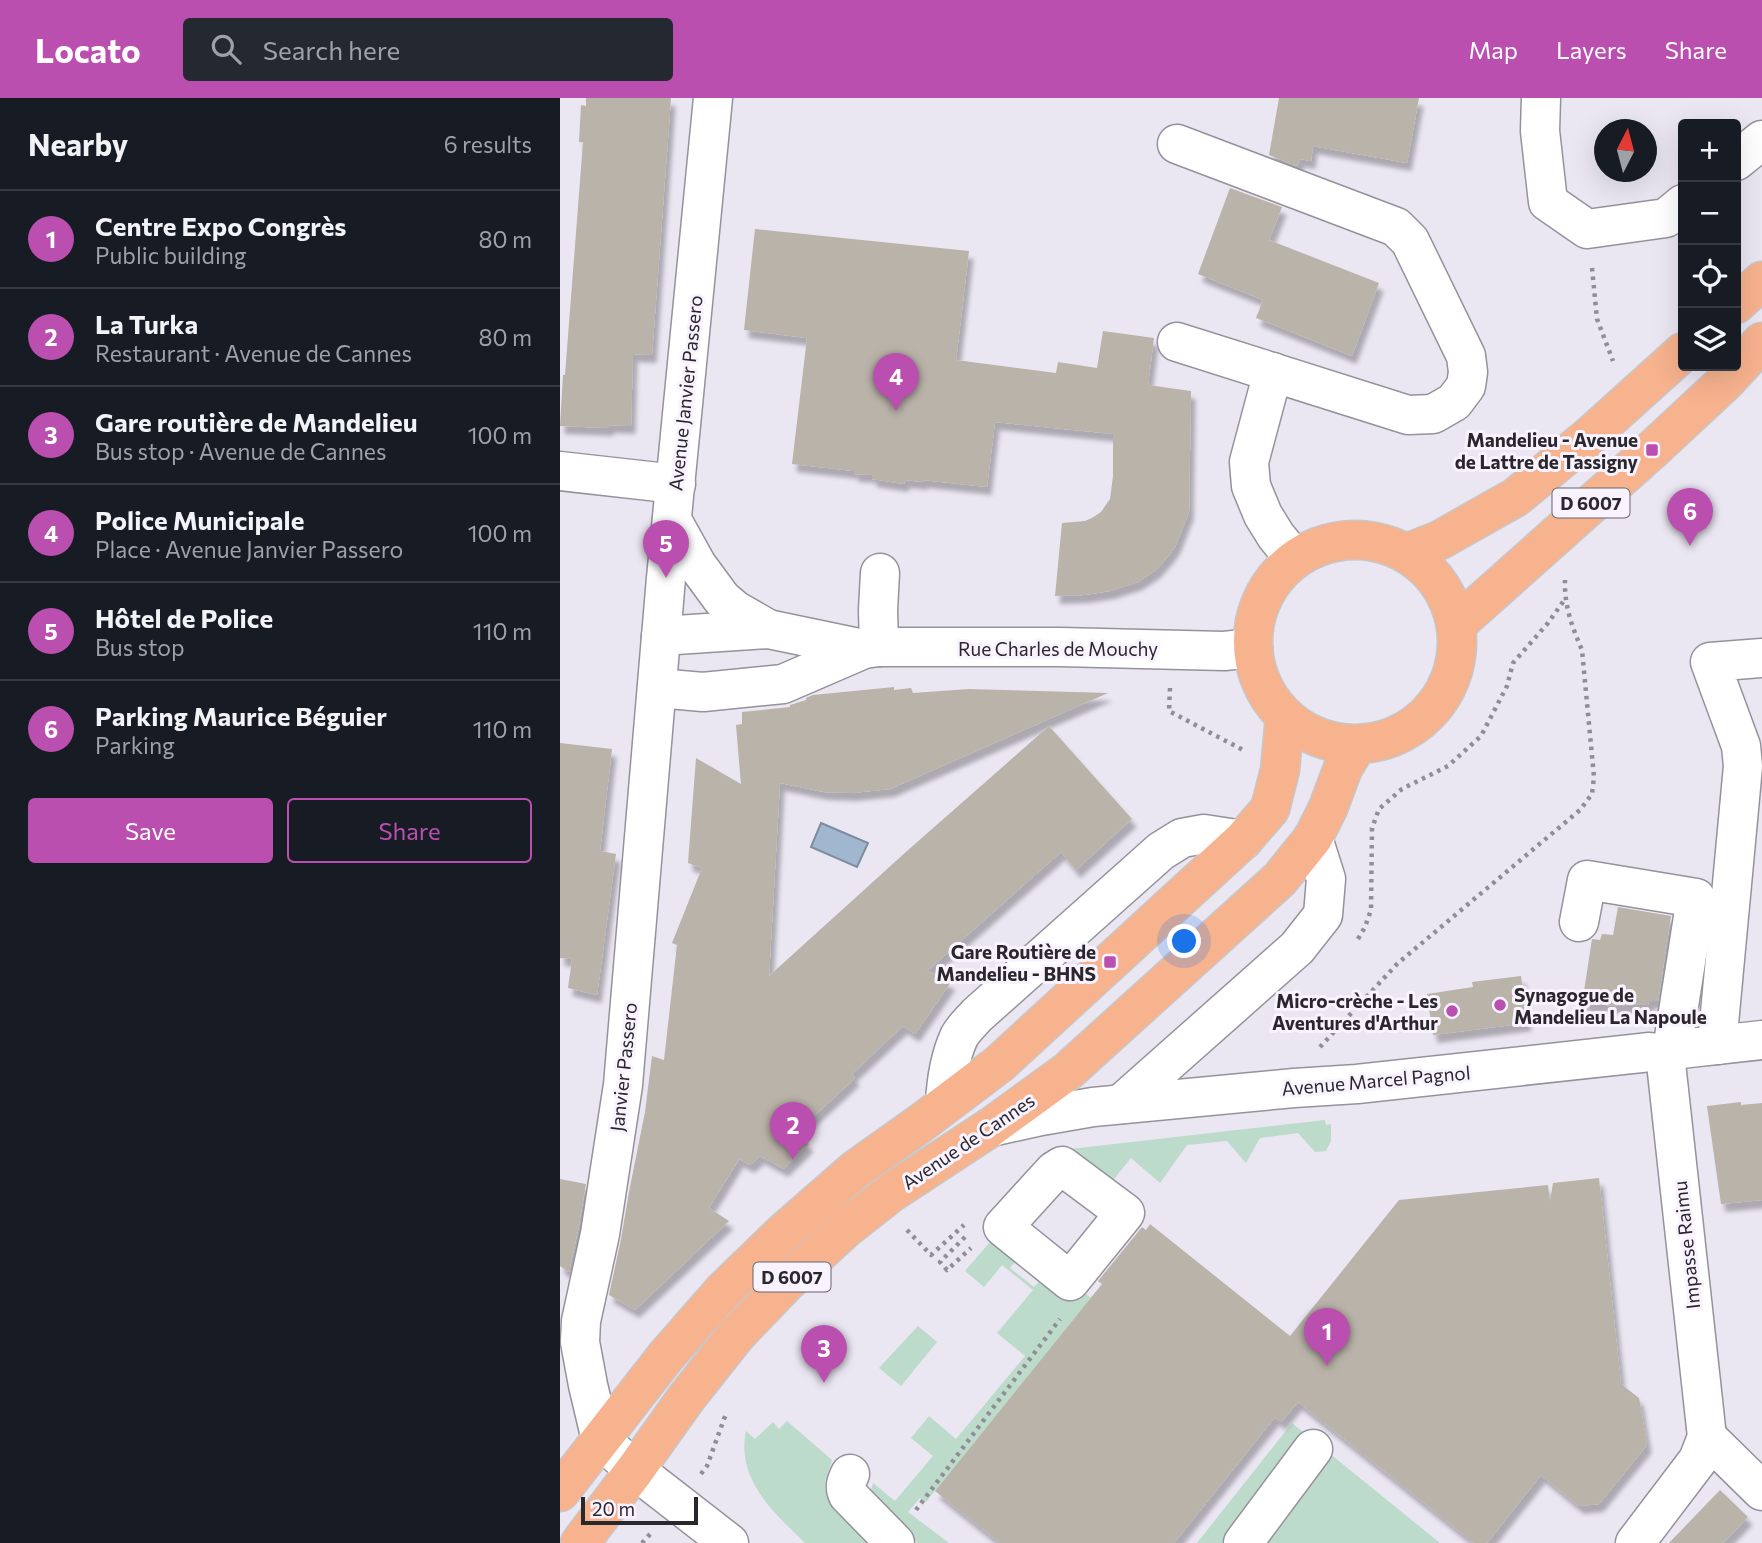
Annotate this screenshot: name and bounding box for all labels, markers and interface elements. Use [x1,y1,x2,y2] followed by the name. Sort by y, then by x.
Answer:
[183,18,673,81] search box
[35,29,141,70] text: Locato
[207,30,245,68] icon: search
[263,34,400,65] text: Search here
[1469,35,1518,64] text: Map
[1556,35,1627,64] text: Layers
[1665,35,1727,64] text: Share
[1594,119,1657,182] north arrow
[1678,119,1741,371] map controls
[1678,119,1741,182] button: +
[28,125,128,162] text: Nearby
[444,130,532,158] text: 6 results
[1678,182,1741,245] button: −
[95,210,346,241] text: Centre Expo Congrès
[46,225,56,253] text: 1
[479,225,532,253] text: 80 m
[95,241,246,269] text: Public building
[1678,245,1741,308] button: locate
[663,294,707,492] street label: Avenue Janvier Passero
[95,308,198,339] text: La Turka
[1678,308,1741,371] button: layers
[44,323,58,351] text: 2
[479,323,532,351] text: 80 m
[95,339,412,367] text: Restaurant · Avenue de Cannes
[873,353,919,411] pin: 4
[95,406,418,437] text: Gare routière de Mandelieu
[44,421,58,449] text: 3
[468,421,532,449] text: 100 m
[1455,428,1639,473] place label: Mandelieu - Avenue de Lattre de Tassigny
[95,437,386,465] text: Bus stop · Avenue de Cannes
[1644,442,1660,458] marker: Mandelieu - Avenue de Lattre de Tassigny
[1552,488,1630,517] road number: D 6007
[1667,488,1713,546] pin: 6
[95,504,304,535] text: Police Municipale
[44,519,58,547] text: 4
[468,519,532,547] text: 100 m
[643,520,689,578] pin: 5
[95,535,403,563] text: Place · Avenue Janvier Passero
[95,602,273,633] text: Hôtel de Police
[44,617,58,645] text: 5
[473,617,532,645] text: 110 m
[95,633,185,661] text: Bus stop
[958,637,1158,660] street label: Rue Charles de Mouchy
[95,700,387,731] text: Parking Maurice Béguier
[44,715,58,743] text: 6
[473,715,532,743] text: 110 m
[95,731,175,759] text: Parking
[28,798,273,863] button: Save
[287,798,532,863] button: Share
[1167,924,1201,958] your location
[937,940,1096,985] place label: Gare Routière de Mandelieu - BHNS
[1102,954,1118,970] marker: Gare Routière de Mandelieu - BHNS
[1514,983,1707,1028] place label: Synagogue de Mandelieu La Napoule
[1272,989,1438,1034] place label: Micro-crèche - Les Aventures d'Arthur
[1492,997,1508,1013] marker: Synagogue de Mandelieu La Napoule
[605,1001,641,1133] street label: Janvier Passero
[1444,1003,1460,1019] marker: Micro-crèche - Les Aventures d'Arthur
[1281,1060,1471,1100] street label: Avenue Marcel Pagnol
[897,1088,1039,1194] street label: Avenue de Cannes
[770,1102,816,1160] pin: 2
[1668,1180,1704,1310] street label: Impasse Raimu
[754,1262,830,1292] road number: D 6007
[1304,1308,1350,1366] pin: 1
[801,1325,847,1383] pin: 3
[581,1494,698,1526] scale bar
[592,1497,635,1520] text: 20 m

